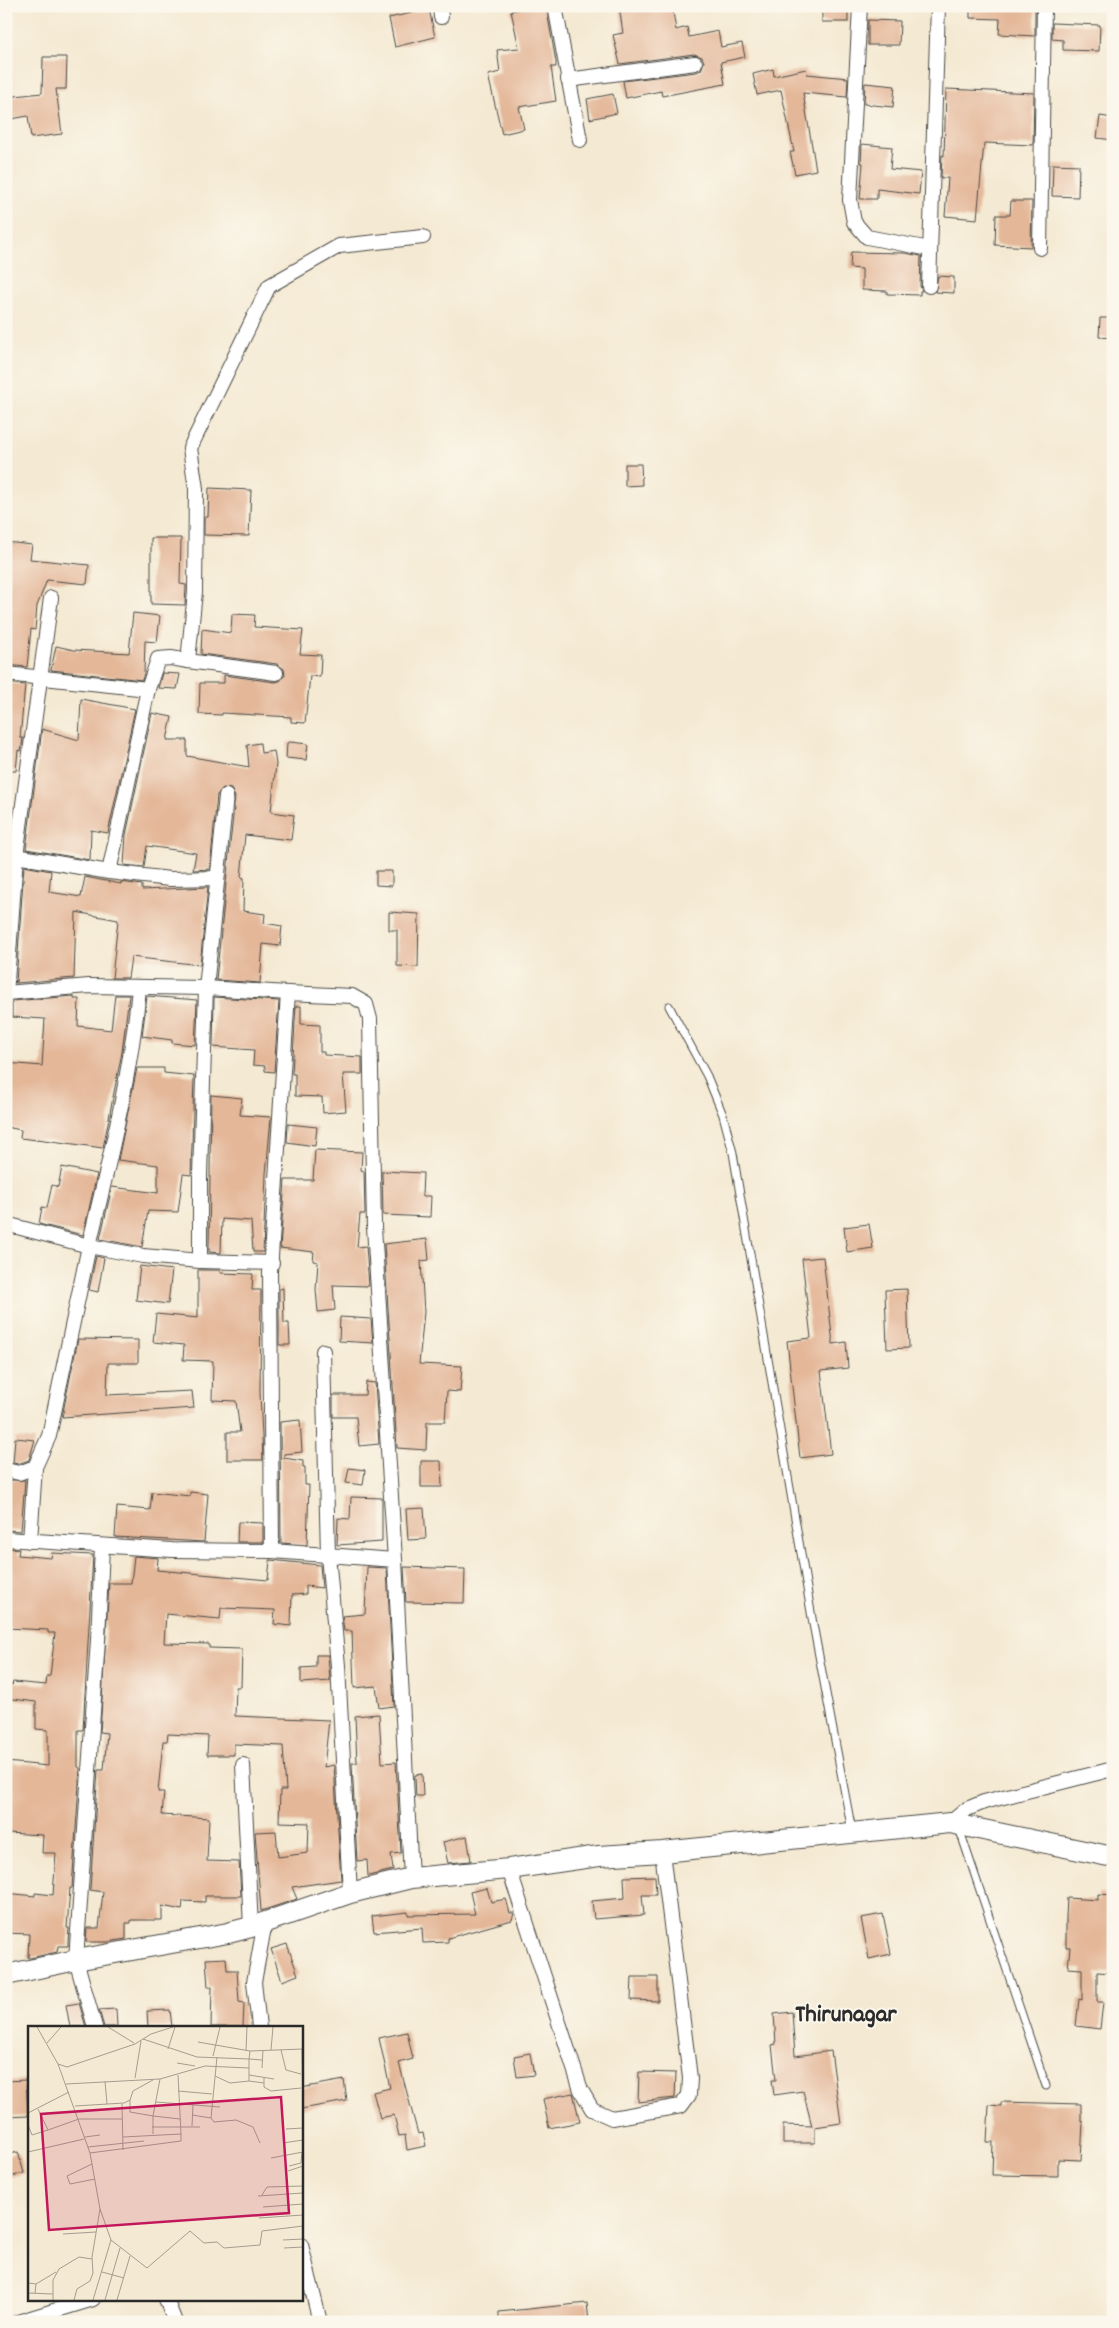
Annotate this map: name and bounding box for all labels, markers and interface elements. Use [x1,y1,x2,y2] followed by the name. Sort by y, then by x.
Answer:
[795,1998,897,2034] district label: Thirunagar
[28,2026,302,2300] inset map

